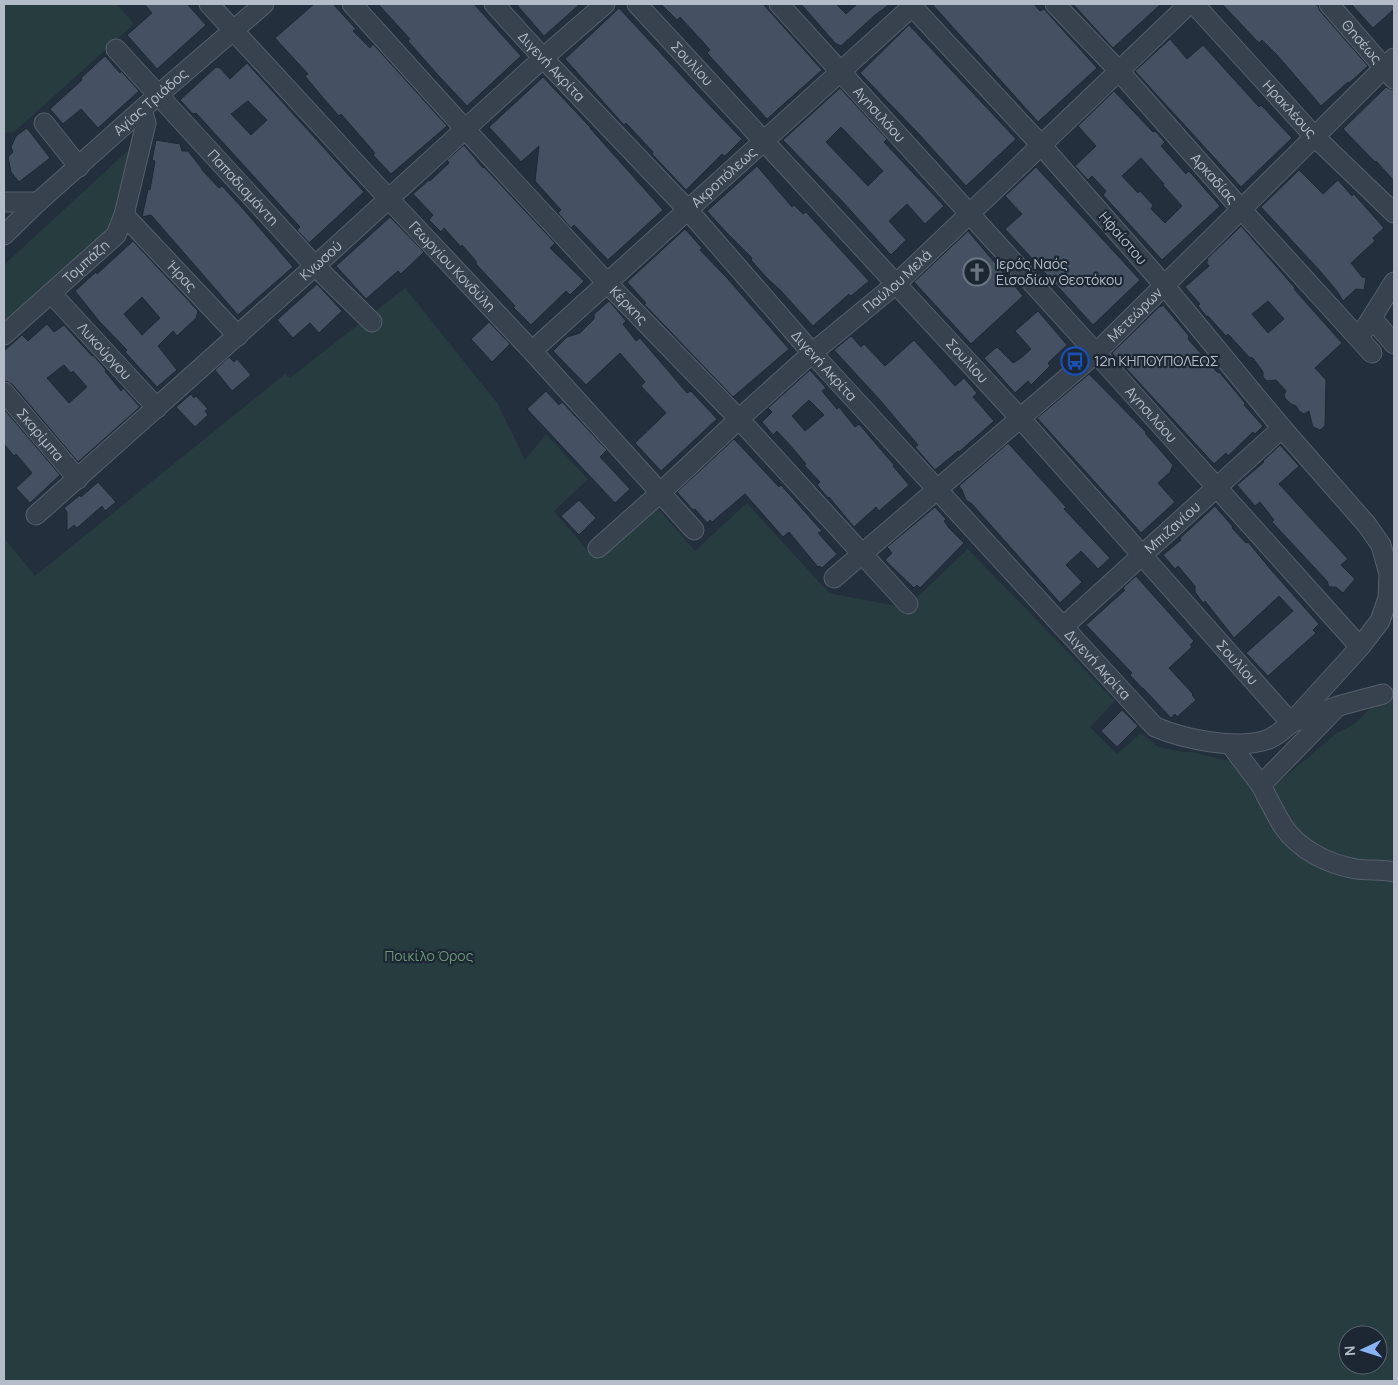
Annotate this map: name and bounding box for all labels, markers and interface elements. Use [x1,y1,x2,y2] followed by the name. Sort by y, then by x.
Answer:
[1338,15,1387,68] street label: Θησέως
[514,27,589,105] street label: Διγενή Ακρίτα
[667,37,718,89] street label: Σουλίου
[109,64,192,140] street label: Αγίας Τριάδος
[1259,76,1321,142] street label: Ηρακλέους
[849,82,910,146] street label: Αγησιλάου
[687,142,761,211] street label: Ακροπόλεως
[204,145,283,229] street label: Παπαδιαμάντη
[1187,149,1242,208] street label: Αρκαδίας
[1095,207,1152,268] street label: Ηφαίστου
[405,217,500,316] street label: Γεωργίου Κονδύλη
[58,235,113,287] street label: Τομπάζη
[295,236,346,284] street label: Κνωσού
[858,245,935,317] street label: Παύλου Μελά
[996,254,1122,289] place label: Ιερός Ναός Εισοδίων Θεοτόκου
[163,256,201,296] street label: Ήρας
[962,257,992,287] church icon: Ιερός Ναός Εισοδίων Θεοτόκου
[606,282,652,328] street label: Κέρκης
[1103,283,1166,346] street label: Μετεώρων
[74,318,136,383] street label: Λυκούργου
[788,326,862,405] street label: Διγενή Ακρίτα
[942,334,993,387] street label: Σουλίου
[1060,346,1090,376] bus stop icon: 12η ΚΗΠΟΥΠΟΛΕΩΣ
[1094,351,1219,370] place label: 12η ΚΗΠΟΥΠΟΛΕΩΣ
[1121,382,1182,446] street label: Αγησιλάου
[13,404,69,465] street label: Σκαρίμπα
[1140,497,1204,557] street label: Μπιζανίου
[1061,625,1135,704] street label: Διγενή Ακρίτα
[1213,636,1263,689] street label: Σουλίου
[385,946,474,965] park label: Ποικίλο Όρος
[1338,1325,1388,1375] north arrow
[1340,1345,1359,1357] text: N

